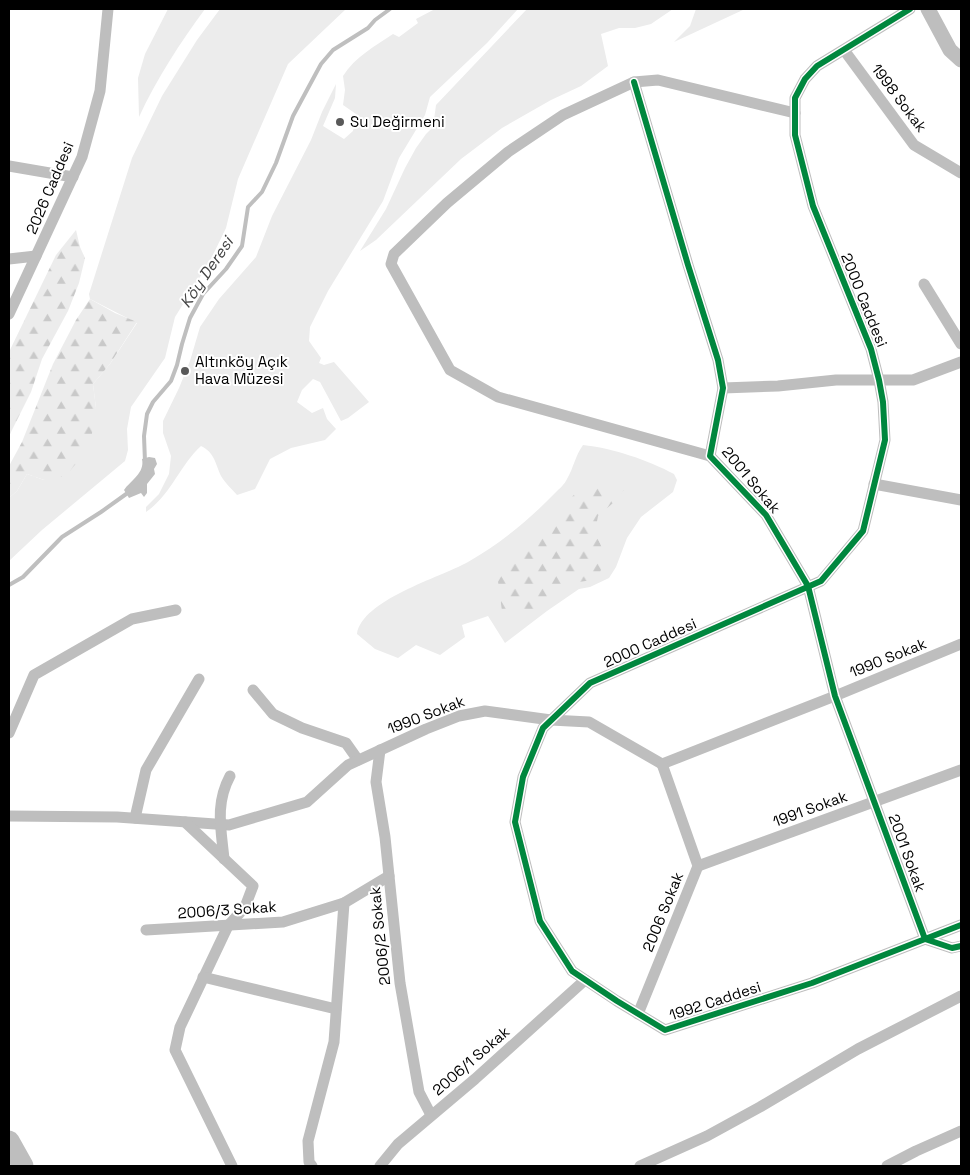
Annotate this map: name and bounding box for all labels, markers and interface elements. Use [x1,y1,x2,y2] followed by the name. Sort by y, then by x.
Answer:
[867,60,931,136] street label: 1998 Sokak
[350,112,445,131] place label: Su Değirmeni
[334,116,346,128] marker: Su Değirmeni
[22,139,78,237] street label: 2026 Caddesi
[175,231,239,312] water label: Köy Deresi
[837,250,892,350] street label: 2000 Caddesi
[195,352,288,388] place label: Altınköy Açık Hava Müzesi
[179,365,191,377] marker: Altınköy Açık Hava Müzesi
[718,442,785,517] street label: 2001 Sokak
[600,614,699,671] street label: 2000 Caddesi
[847,634,929,682] street label: 1990 Sokak
[385,691,467,738] street label: 1990 Sokak
[770,786,850,831] street label: 1991 Sokak
[885,811,930,894] street label: 2001 Sokak
[638,869,687,954] street label: 2006 Sokak
[365,886,394,986] street label: 2006/2 Sokak
[177,897,277,922] street label: 2006/3 Sokak
[667,977,763,1024] street label: 1992 Caddesi
[428,1022,513,1099] street label: 2006/1 Sokak

